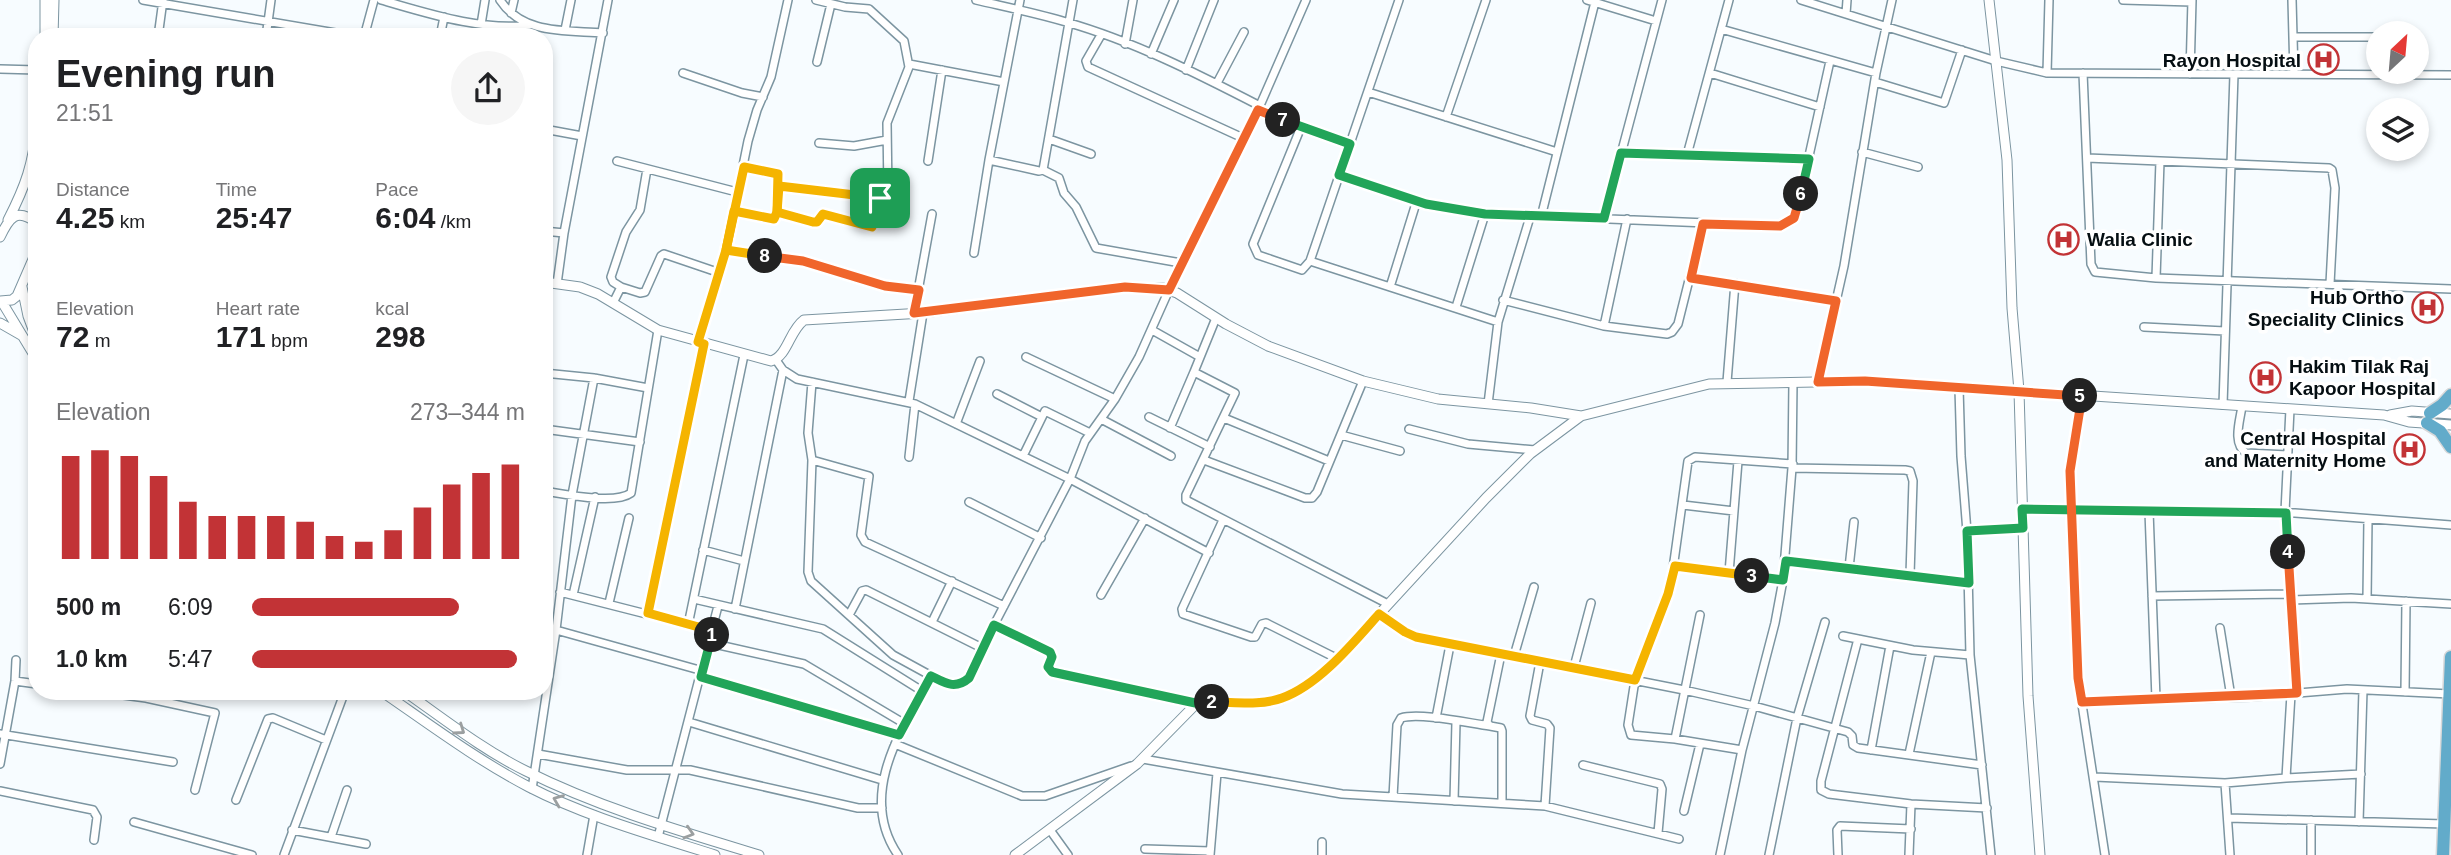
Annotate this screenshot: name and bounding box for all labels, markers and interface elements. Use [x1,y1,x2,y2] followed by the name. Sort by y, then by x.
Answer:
[2366,21,2429,84] north arrow
[2366,21,2429,161] map controls
[2307,43,2341,77] hospital icon: Rayon Hospital
[2163,50,2301,71] place label: Rayon Hospital
[451,51,525,125] button: share
[56,53,276,95] text: Evening run
[2366,98,2429,161] button: layers
[56,100,114,126] text: 21:51
[1266,102,1300,138] pin: 7
[1277,109,1288,130] text: 7
[850,168,910,228] pin
[1784,176,1818,212] pin: 6
[56,179,130,200] text: Distance
[216,179,257,200] text: Time
[375,179,419,200] text: Pace
[861,179,899,217] icon: arrive
[1795,183,1806,204] text: 6
[56,201,114,234] text: 4.25
[216,201,292,234] text: 25:47
[375,201,435,234] text: 6:04
[114,211,145,232] text: km
[435,211,471,232] text: /km
[2047,222,2081,256] hospital icon: Walia Clinic
[2087,229,2193,250] place label: Walia Clinic
[748,238,782,274] pin: 8
[759,245,770,266] text: 8
[2248,287,2404,330] place label: Hub Ortho Speciality Clinics
[2410,291,2444,325] hospital icon: Hub Ortho Speciality Clinics
[56,298,134,319] text: Elevation
[216,298,300,319] text: Heart rate
[375,298,409,319] text: kcal
[56,320,89,353] text: 72
[216,320,266,353] text: 171
[375,320,425,353] text: 298
[89,330,110,351] text: m
[266,330,308,351] text: bpm
[2289,356,2436,399] place label: Hakim Tilak Raj Kapoor Hospital
[2249,360,2283,394] hospital icon: Hakim Tilak Raj Kapoor Hospital
[2062,378,2098,414] pin: 5
[2074,385,2085,406] text: 5
[56,399,151,425] text: Elevation
[410,399,525,425] text: 273–344 m
[2204,428,2386,471] place label: Central Hospital and Maternity Home
[2392,432,2426,466] hospital icon: Central Hospital and Maternity Home
[2270,534,2306,570] pin: 4
[2282,541,2293,562] text: 4
[1734,558,1770,594] pin: 3
[1746,565,1757,586] text: 3
[56,594,121,620] text: 500 m
[168,594,213,620] text: 6:09
[694,618,730,652] pin: 1
[706,624,717,645] text: 1
[56,646,128,672] text: 1.0 km
[168,646,213,672] text: 5:47
[1194,684,1230,720] pin: 2
[1206,691,1217,712] text: 2
[453,722,466,735] one-way arrow
[553,794,565,808] one-way arrow
[683,825,695,840] one-way arrow

